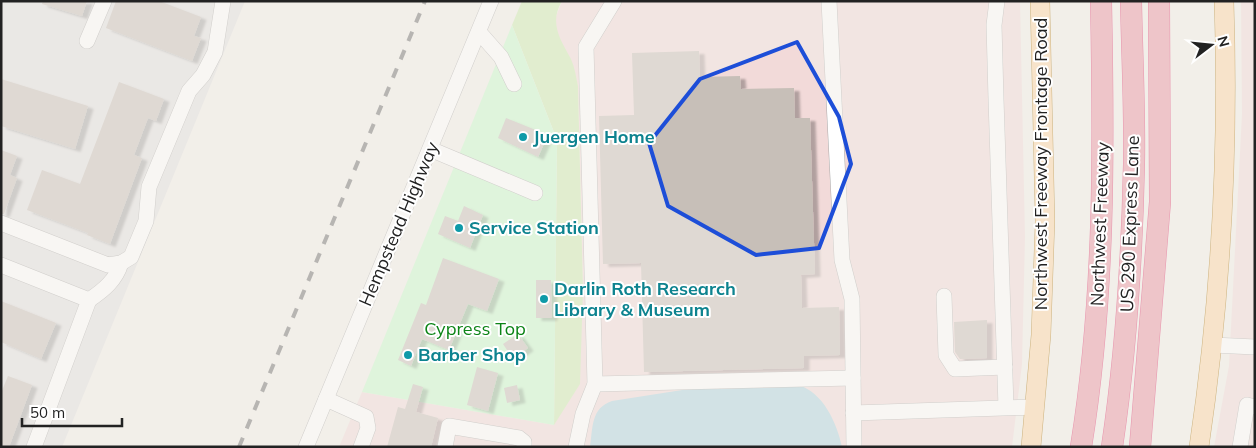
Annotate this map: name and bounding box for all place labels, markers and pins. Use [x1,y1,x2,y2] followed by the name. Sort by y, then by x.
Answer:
[533,125,655,148] place label: Juergen Home
[517,131,529,143] marker: Juergen Home
[469,216,599,239] place label: Service Station
[453,222,465,234] marker: Service Station
[554,277,736,321] place label: Darlin Roth Research Library & Museum
[538,293,550,305] marker: Darlin Roth Research Library & Museum
[418,343,526,366] place label: Barber Shop
[402,349,414,361] marker: Barber Shop

